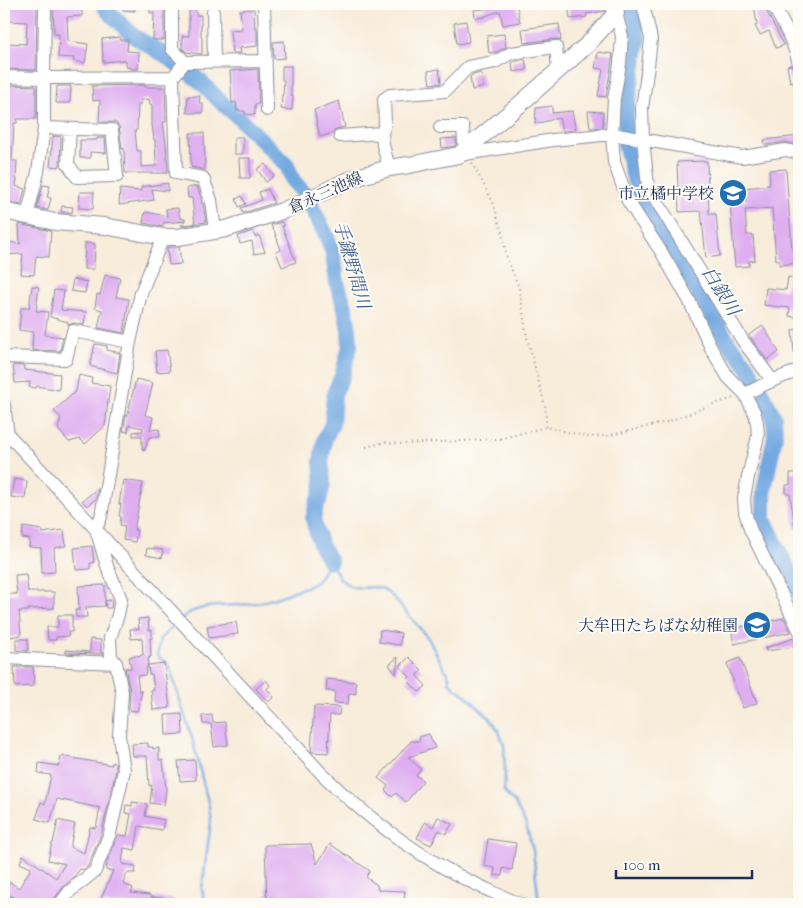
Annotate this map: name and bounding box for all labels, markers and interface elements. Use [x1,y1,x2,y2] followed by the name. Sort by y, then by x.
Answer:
[285,168,366,217] street label: 倉永三池線
[718,178,748,208] school or university icon: 市立橘中学校
[618,184,714,203] place label: 市立橘中学校
[329,219,375,313] water label: 手鎌野間川
[697,263,745,321] water label: 白銀川
[742,610,772,640] school or university icon: 大牟田たちばな幼稚園
[578,616,738,635] place label: 大牟田たちばな幼稚園
[616,848,752,880] scale bar
[623,856,661,874] text: 100 m

